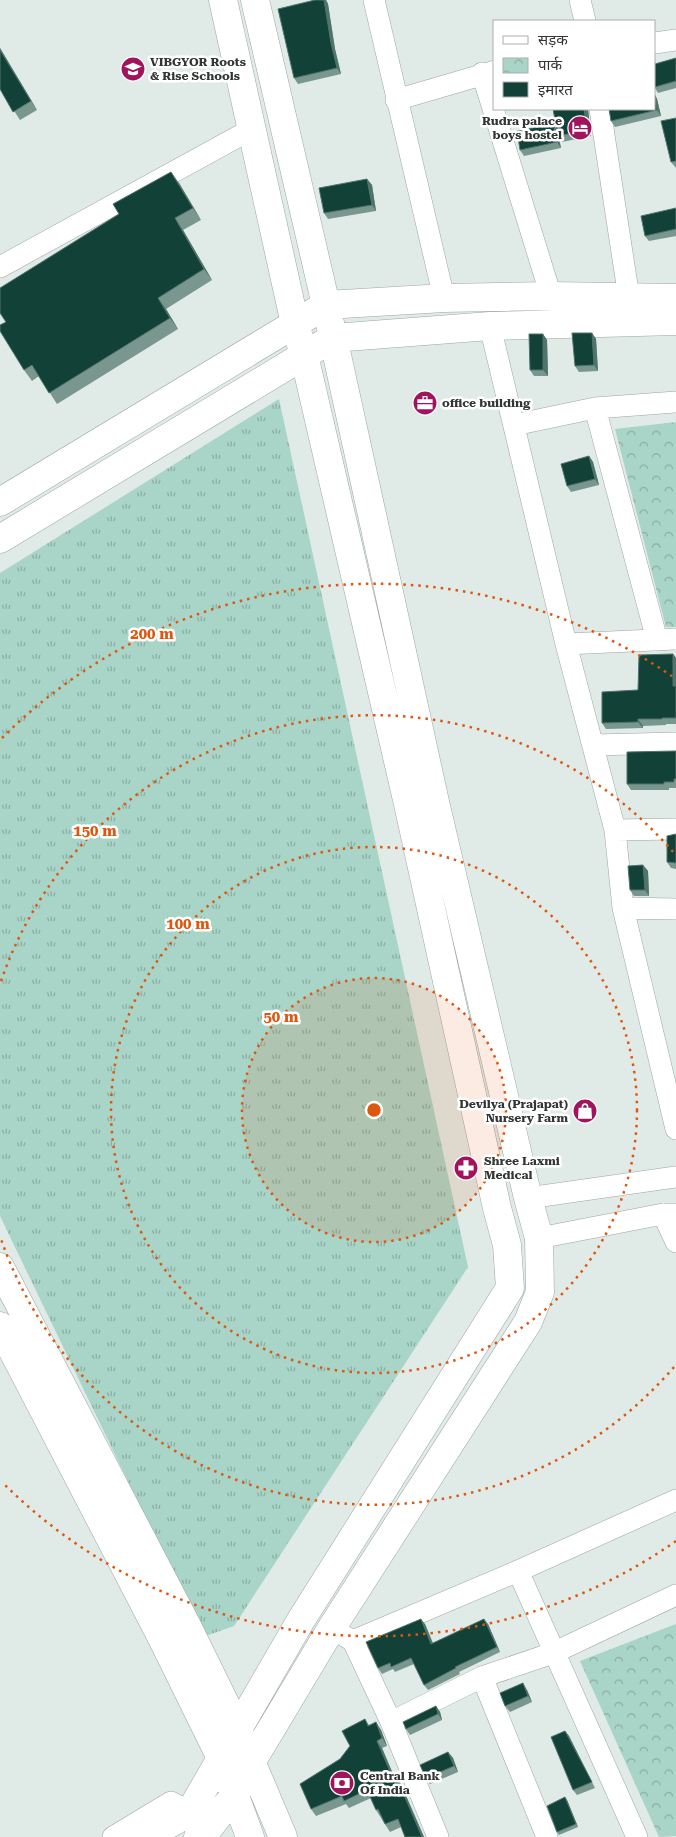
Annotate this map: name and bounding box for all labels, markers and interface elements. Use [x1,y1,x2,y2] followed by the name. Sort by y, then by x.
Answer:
[493,20,656,110] legend
[538,31,568,49] text: सड़क
[150,55,246,83] place label: VIBGYOR Roots & Rise Schools
[120,56,146,82] school or university icon: VIBGYOR Roots & Rise Schools
[538,56,562,74] text: पार्क
[538,81,573,99] text: इमारत
[482,114,562,142] place label: Rudra palace boys hostel
[567,115,593,141] hotel icon: Rudra palace boys hostel
[412,390,438,416] office icon: office building
[442,396,531,410] place label: office building
[130,625,174,643] text: 200 m
[73,822,117,840] text: 150 m
[166,915,210,933] text: 100 m
[263,1008,299,1026] text: 50 m
[459,1097,568,1125] place label: Devilya (Prajapat) Nursery Farm
[572,1098,598,1124] shop icon: Devilya (Prajapat) Nursery Farm
[365,1101,383,1119] centre of rings
[484,1154,560,1182] place label: Shree Laxmi Medical
[453,1155,479,1181] pharmacy icon: Shree Laxmi Medical
[360,1769,440,1797] place label: Central Bank Of India
[329,1770,355,1796] bank icon: Central Bank Of India

